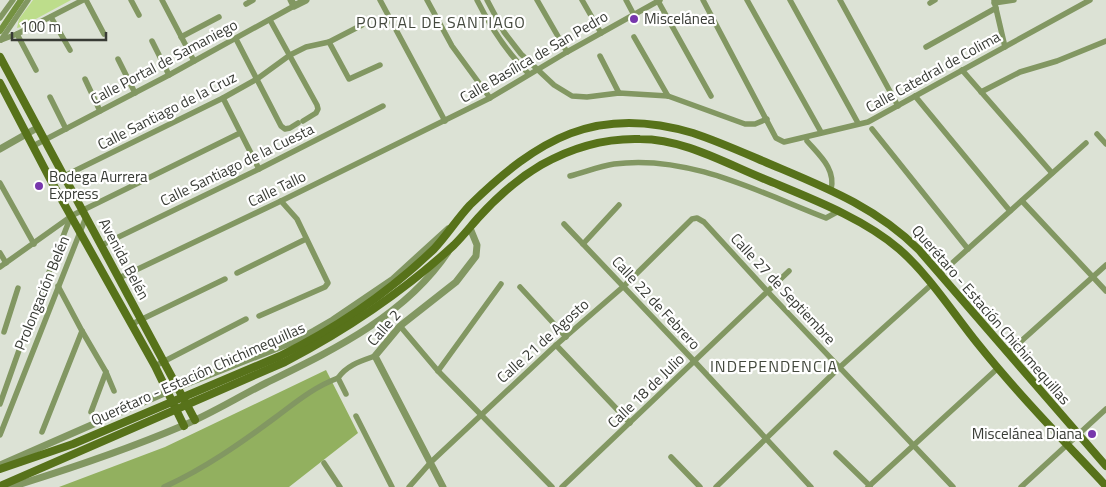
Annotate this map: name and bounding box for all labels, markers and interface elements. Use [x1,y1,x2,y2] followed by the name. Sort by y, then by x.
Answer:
[455,5,612,108] street label: Calle Basílica de San Pedro
[644,7,715,30] place label: Miscelánea
[12,10,106,42] scale bar
[356,10,526,34] district label: PORTAL DE SANTIAGO
[86,13,242,110] street label: Calle Portal de Samaniego
[628,13,640,25] marker: Miscelánea
[20,15,61,38] text: 100 m
[861,25,1005,118] street label: Calle Catedral de Colima
[93,65,240,156] street label: Calle Santiago de la Cruz
[156,117,318,212] street label: Calle Santiago de la Cuesta
[49,165,148,205] place label: Bodega Aurrera Express
[244,165,310,213] street label: Calle Tallo
[33,180,45,192] marker: Bodega Aurrera Express
[93,214,156,304] street label: Avenida Belén
[907,220,1076,410] street label: Querétaro - Estación Chichimequillas
[725,228,841,350] street label: Calle 27 de Septiembre
[8,232,75,353] street label: Prolongación Belén
[607,251,706,355] street label: Calle 22 de Febrero
[491,293,594,388] street label: Calle 21 de Agosto
[361,304,406,351] street label: Calle 2
[87,316,309,431] street label: Querétaro - Estación Chichimequillas
[602,348,689,433] street label: Calle 18 de Julio
[710,354,838,378] district label: INDEPENDENCIA
[972,422,1082,445] place label: Miscelánea Diana
[1086,428,1098,440] marker: Miscelánea Diana

